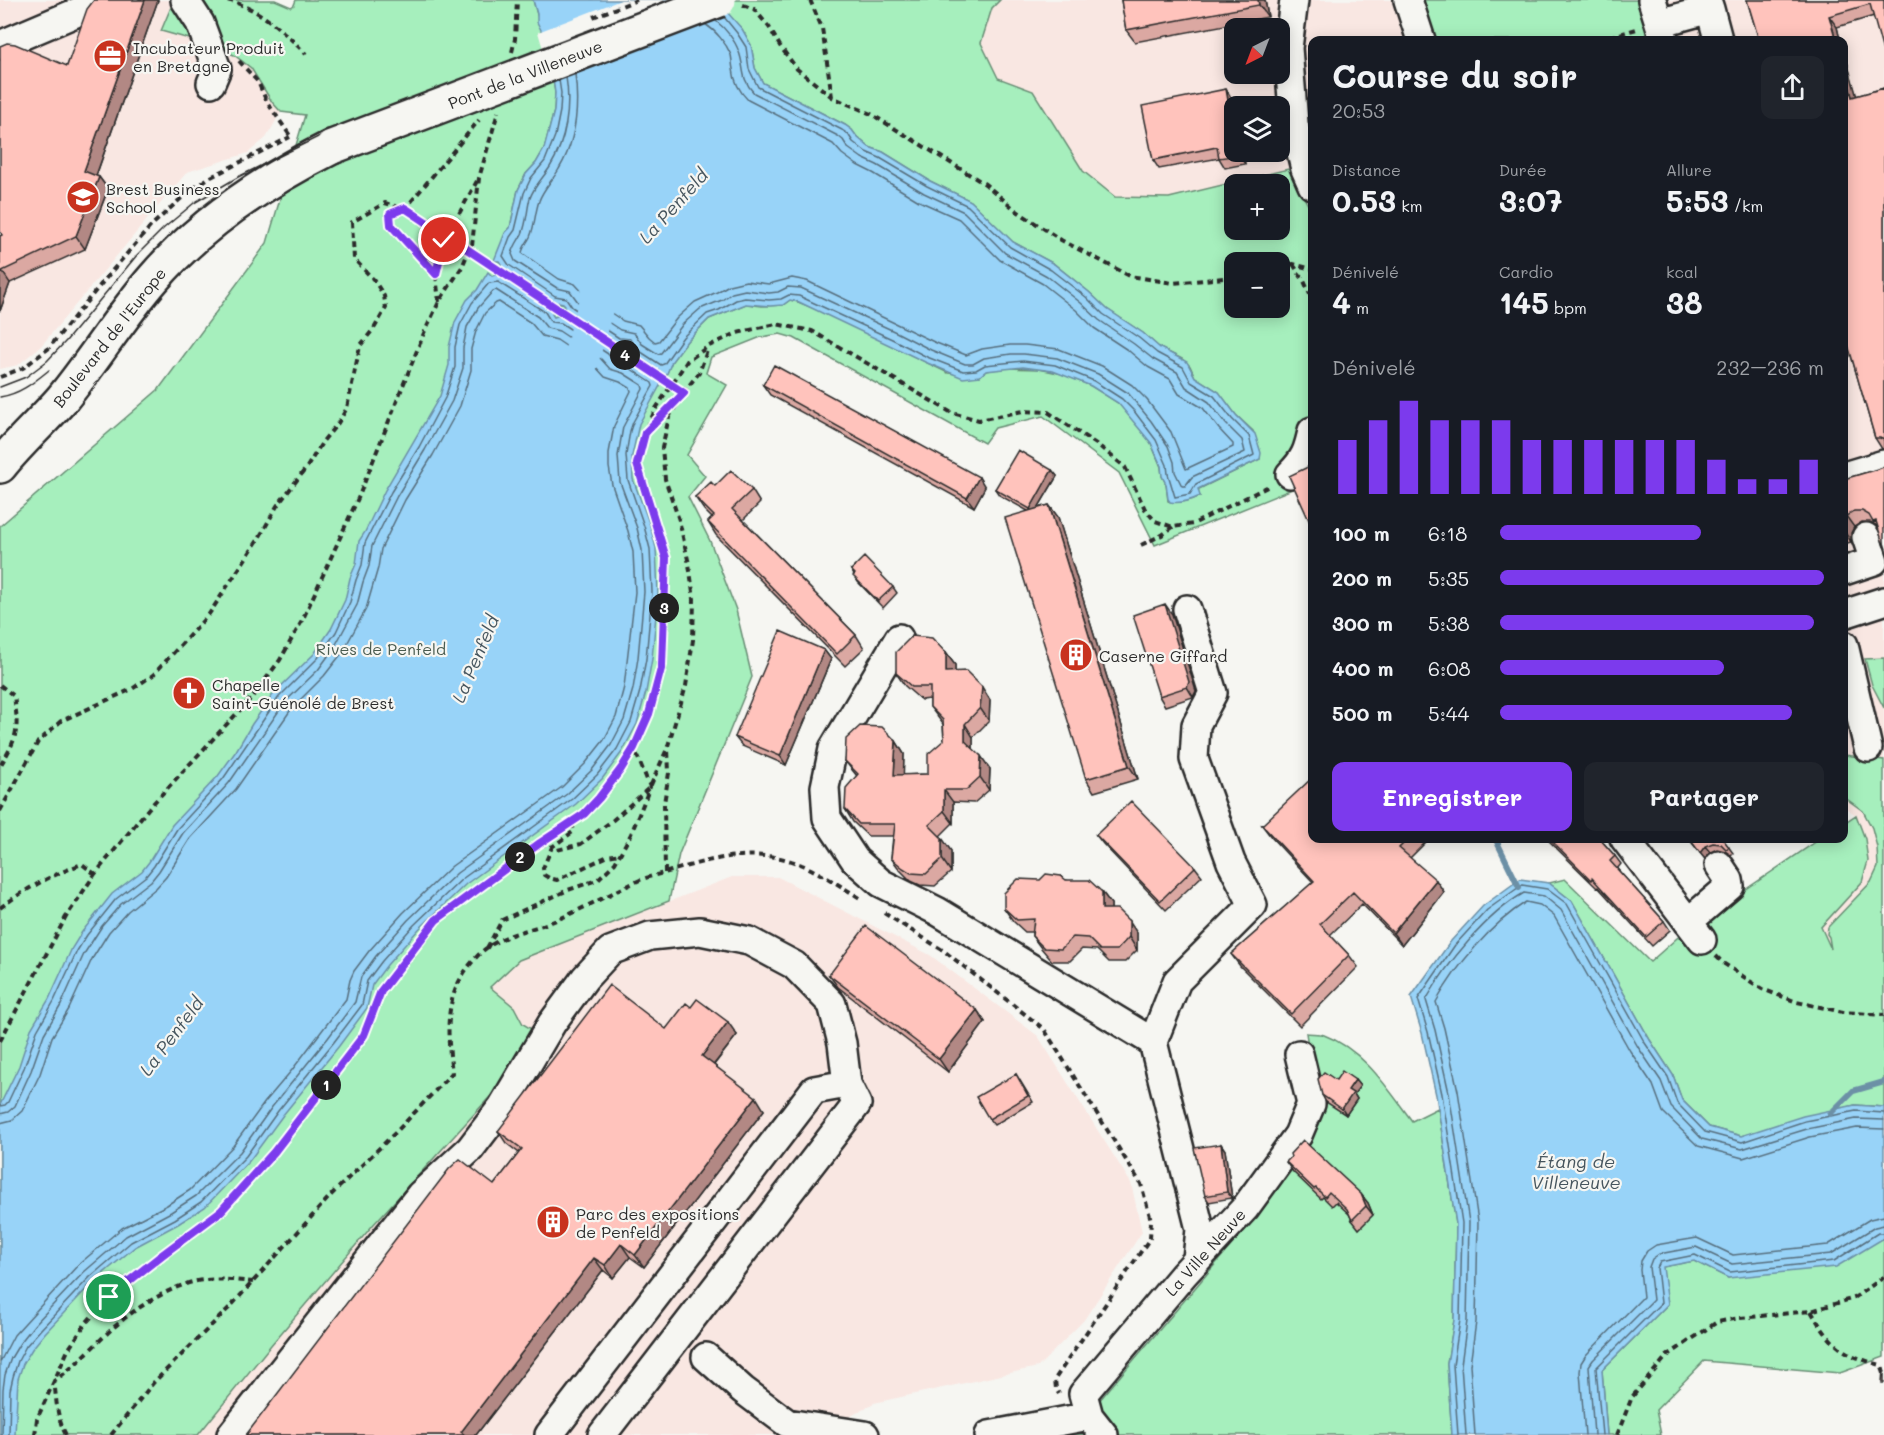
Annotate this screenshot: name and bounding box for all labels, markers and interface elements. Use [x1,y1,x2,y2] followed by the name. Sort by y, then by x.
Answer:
[1224,18,1290,84] north arrow
[1224,18,1290,318] map controls
[445,35,605,113] street label: Pont de la Villeneuve
[133,37,284,76] place label: Incubateur Produit en Bretagne
[92,38,128,74] office icon: Incubateur Produit en Bretagne
[1332,53,1578,96] text: Course du soir
[1761,56,1824,119] button: share
[1224,96,1290,162] button: layers
[1332,97,1385,123] text: 20:53
[1332,159,1401,180] text: Distance
[1499,159,1547,180] text: Durée
[1666,159,1712,180] text: Allure
[633,162,714,248] water label: La Penfeld
[1224,174,1290,240] button: +
[106,178,220,217] place label: Brest Business School
[65,179,101,215] school or university icon: Brest Business School
[1332,180,1396,220] text: 0.53
[1499,180,1563,220] text: 3:07
[1666,180,1729,220] text: 5:53
[1396,195,1422,216] text: km
[1729,195,1763,216] text: /km
[418,214,469,265] pin
[427,223,460,256] icon: check
[1224,252,1290,318] button: −
[1332,261,1399,282] text: Dénivelé
[1499,261,1553,282] text: Cardio
[1666,261,1698,282] text: kcal
[48,263,170,411] street label: Boulevard de l'Europe
[1332,282,1351,322] text: 4
[1499,282,1549,322] text: 145
[1666,282,1703,322] text: 38
[1351,297,1369,318] text: m
[1549,297,1587,318] text: bpm
[610,340,640,370] pin: 4
[620,344,630,365] text: 4
[1332,354,1416,380] text: Dénivelé
[1716,354,1824,380] text: 232–236 m
[1332,520,1390,546] text: 100 m
[1428,520,1467,546] text: 6:18
[1332,565,1392,591] text: 200 m
[1428,565,1469,591] text: 5:35
[649,593,679,623] pin: 3
[659,597,669,618] text: 3
[446,610,505,706] water label: La Penfeld
[1332,610,1393,636] text: 300 m
[1428,610,1470,636] text: 5:38
[1058,637,1094,673] building icon: Caserne Giffard
[316,638,446,659] park label: Rives de Penfeld
[1099,645,1227,666] place label: Caserne Giffard
[1332,655,1393,681] text: 400 m
[1428,655,1471,681] text: 6:08
[212,674,394,713] place label: Chapelle Saint-Guénolé de Brest
[171,675,207,711] church icon: Chapelle Saint-Guénolé de Brest
[1332,700,1392,726] text: 500 m
[1428,700,1469,726] text: 5:44
[1332,762,1572,831] button: Enregistrer
[1584,762,1824,831] button: Partager
[505,842,535,872] pin: 2
[516,846,524,867] text: 2
[134,991,209,1080] water label: La Penfeld
[311,1070,341,1100] pin: 1
[322,1074,330,1095] text: 1
[1531,1149,1621,1194] water label: Étang de Villeneuve
[576,1203,739,1242] place label: Parc des expositions de Penfeld
[535,1204,571,1240] building icon: Parc des expositions de Penfeld
[1160,1204,1250,1300] street label: La Ville Neuve
[83,1271,134,1322] pin
[92,1280,125,1313] icon: arrive

